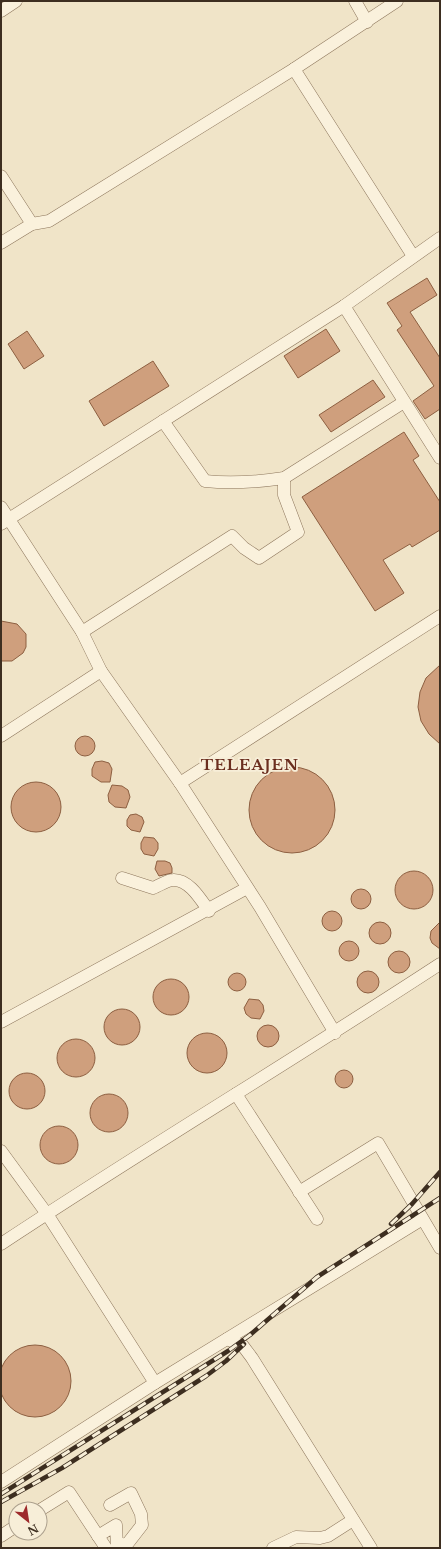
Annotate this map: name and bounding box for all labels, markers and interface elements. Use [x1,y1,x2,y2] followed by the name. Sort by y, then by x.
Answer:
[201,755,299,774] district label: TELEAJEN
[8,1501,48,1541] north arrow
[24,1521,41,1539] text: N

